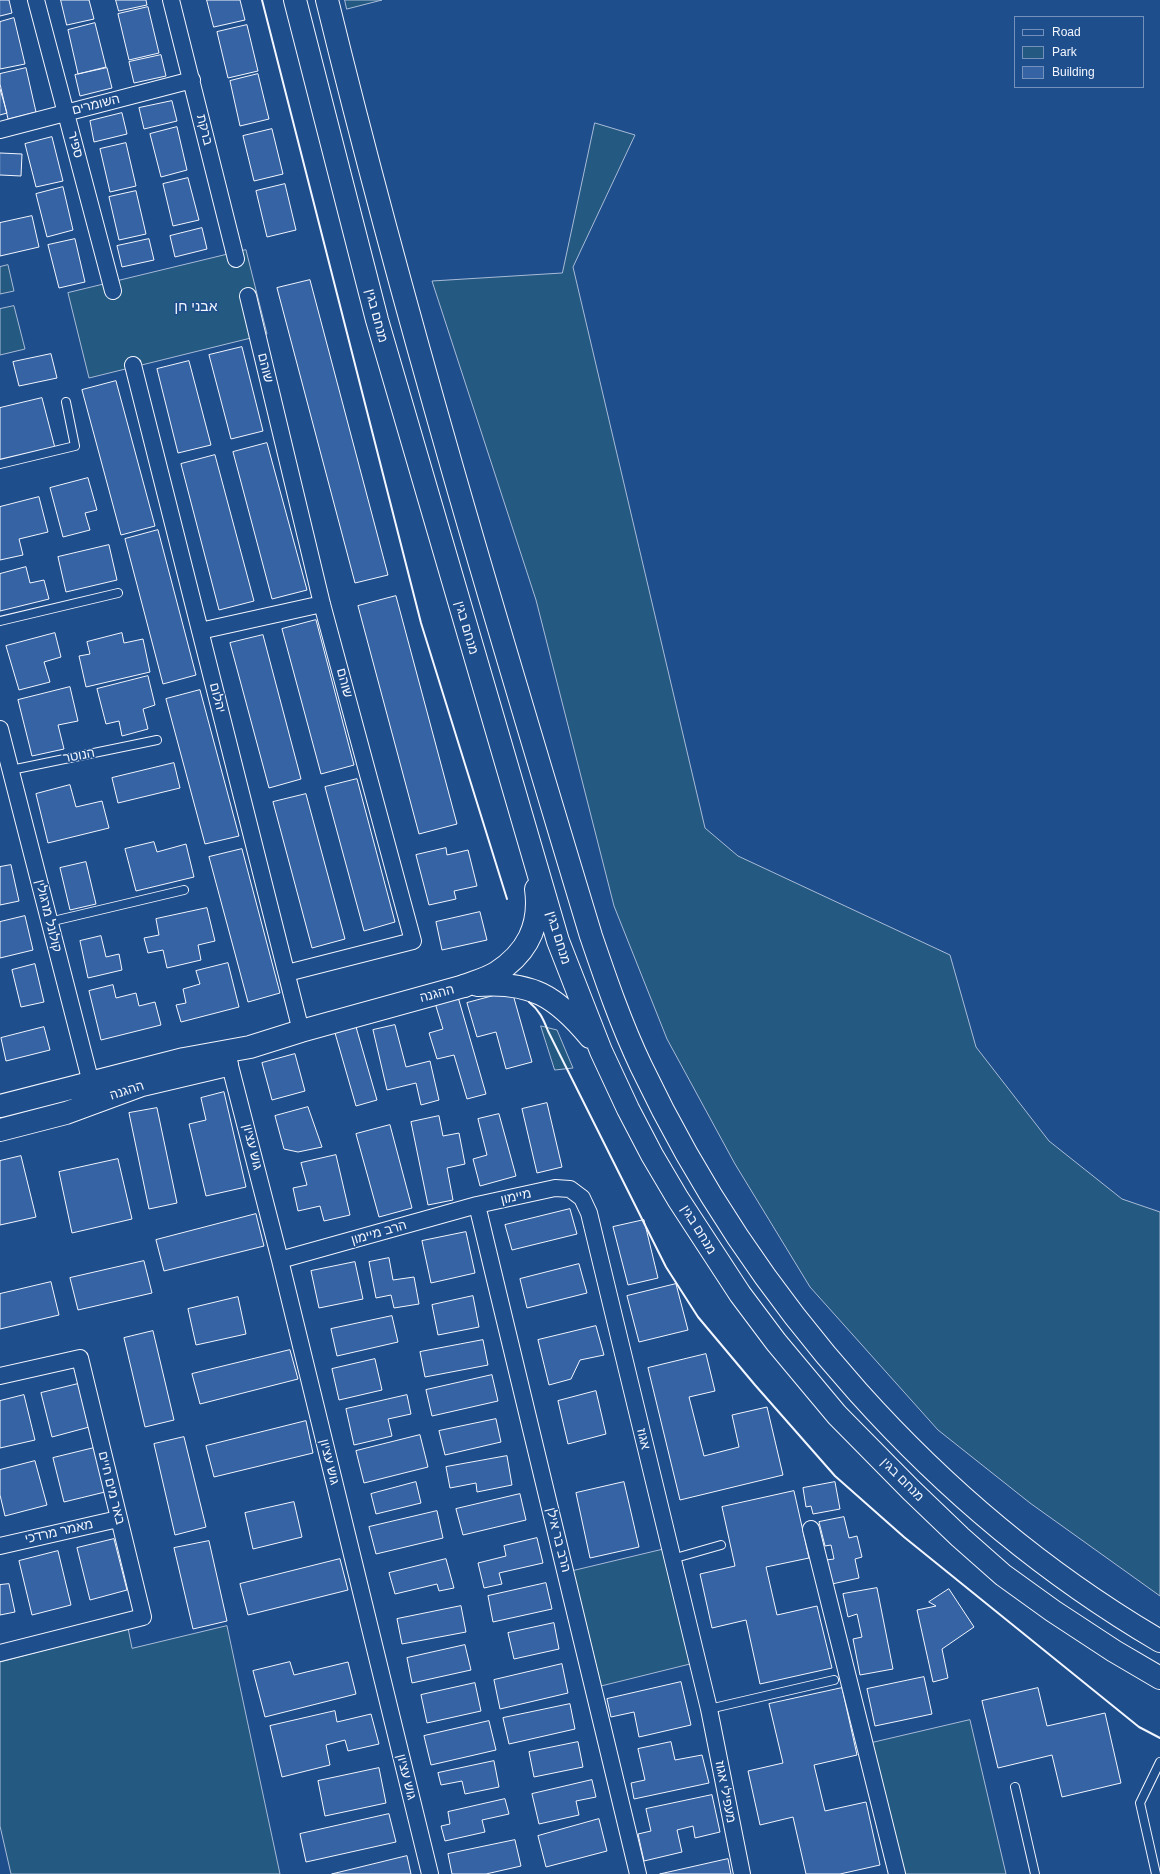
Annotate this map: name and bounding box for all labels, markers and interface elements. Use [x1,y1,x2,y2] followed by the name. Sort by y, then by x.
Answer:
[1014,16,1144,88] legend
[1052,25,1081,39] text: Road
[1052,45,1077,59] text: Park
[1052,65,1095,79] text: Building
[70,92,122,118] street label: השומרים
[193,113,215,147] street label: ברקת
[64,130,86,160] street label: ספיר
[361,287,391,345] street label: מנחם בגין
[175,299,217,315] district label: אבני חן
[254,352,276,384] street label: שוהם
[451,599,481,657] street label: מנחם בגין
[333,667,355,699] street label: שוהם
[206,681,228,715] street label: יהלום
[62,745,96,767] street label: הנוטר
[31,878,65,954] street label: קולונל מרגולין
[543,909,573,967] street label: מנחם בגין
[418,982,456,1006] street label: ההגנה
[108,1078,146,1104] street label: ההגנה
[239,1122,265,1172] street label: גוש עציון
[499,1186,533,1208] street label: מיימון
[677,1203,719,1257] street label: מנחם בגין
[349,1218,409,1248] street label: הרב מיימון
[633,1427,653,1451] street label: אגוז
[316,1437,342,1487] street label: גוש עציון
[94,1450,128,1526] street label: באר מים חיים
[877,1455,927,1505] street label: מנחם בגין
[542,1506,574,1574] street label: הרב בר אילן
[23,1517,95,1547] street label: מאמר מרדכי
[393,1752,419,1802] street label: גוש עציון
[711,1760,739,1824] street label: מעפילי אגוז

